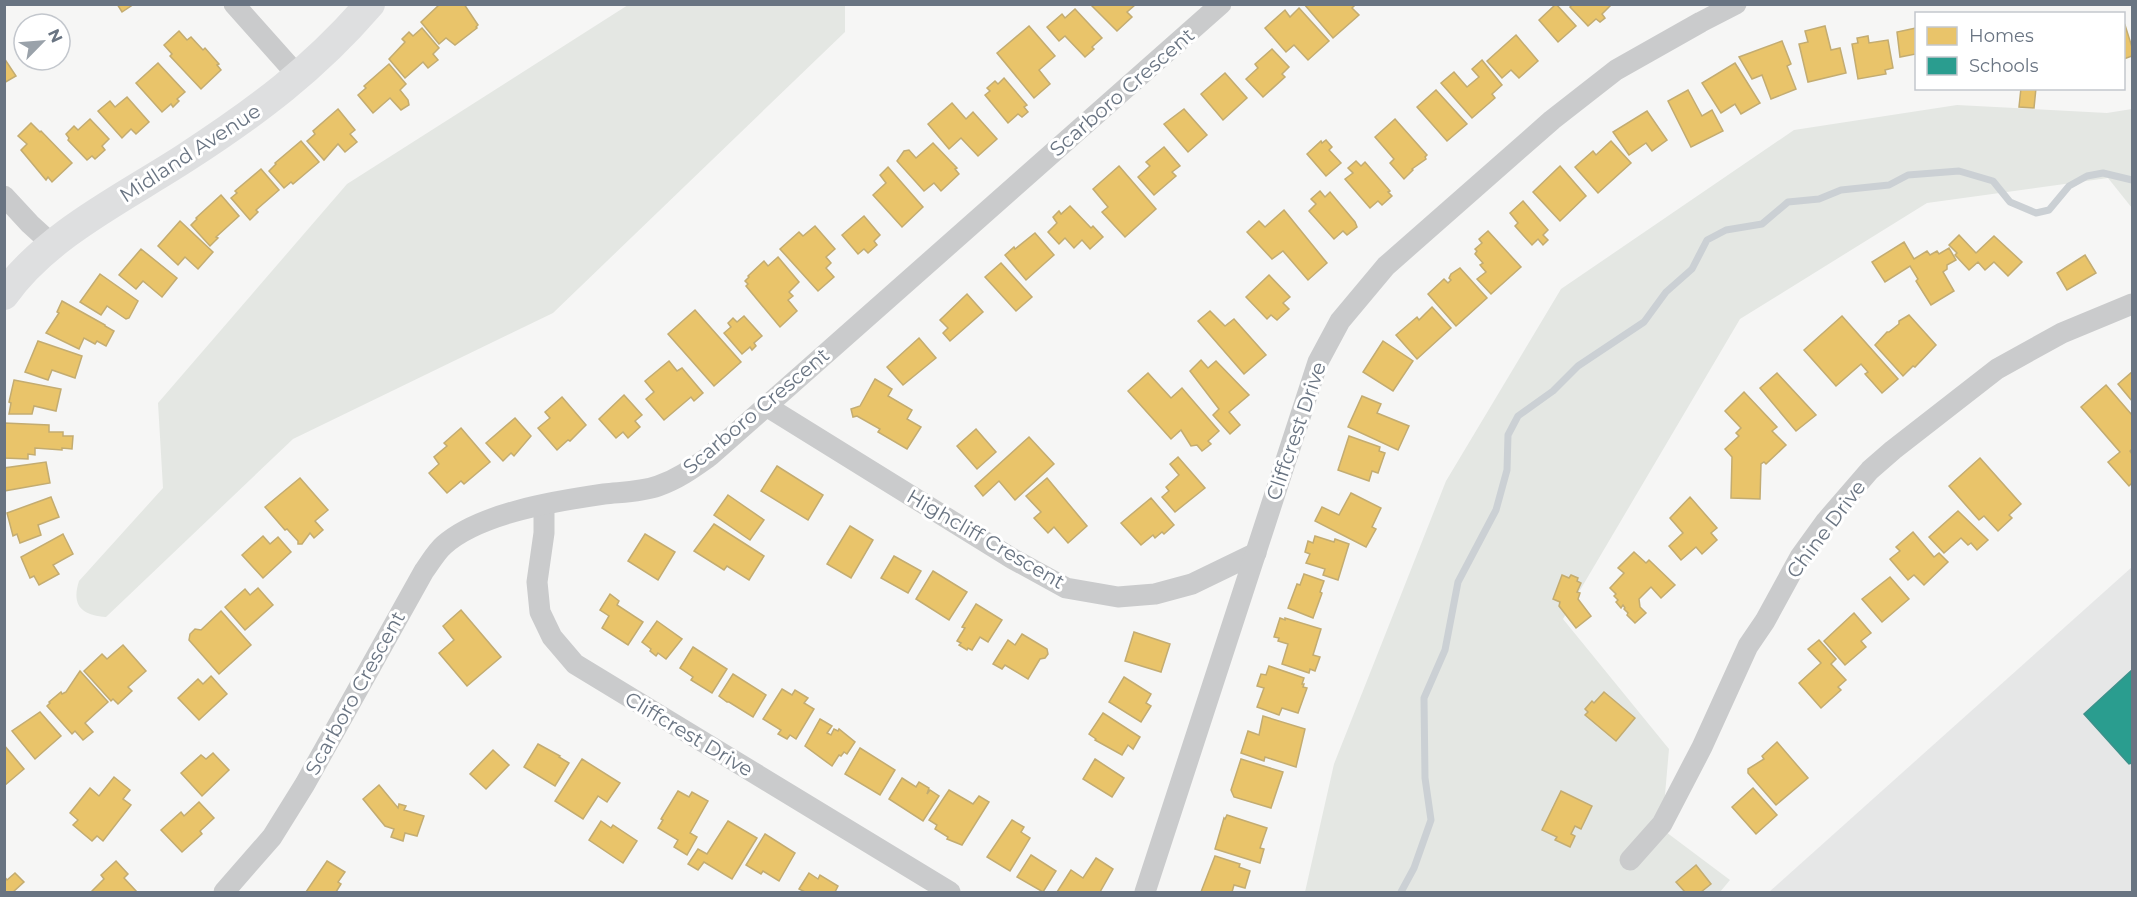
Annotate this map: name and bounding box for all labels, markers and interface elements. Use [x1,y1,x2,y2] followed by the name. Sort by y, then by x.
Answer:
[12,12,72,72] north arrow
[1915,12,2125,90] legend
[1045,23,1199,161] street label: Scarboro Crescent
[1969,25,2034,47] text: Homes
[44,26,66,46] text: N
[1969,55,2039,77] text: Schools
[115,99,265,207] street label: Midland Avenue
[678,343,834,479] street label: Scarboro Crescent
[1261,359,1331,503] street label: Cliffcrest Drive
[1781,475,1871,583] street label: Chine Drive
[903,484,1069,594] street label: Highcliff Crescent
[300,607,410,779] street label: Scarboro Crescent
[621,686,757,782] street label: Cliffcrest Drive

